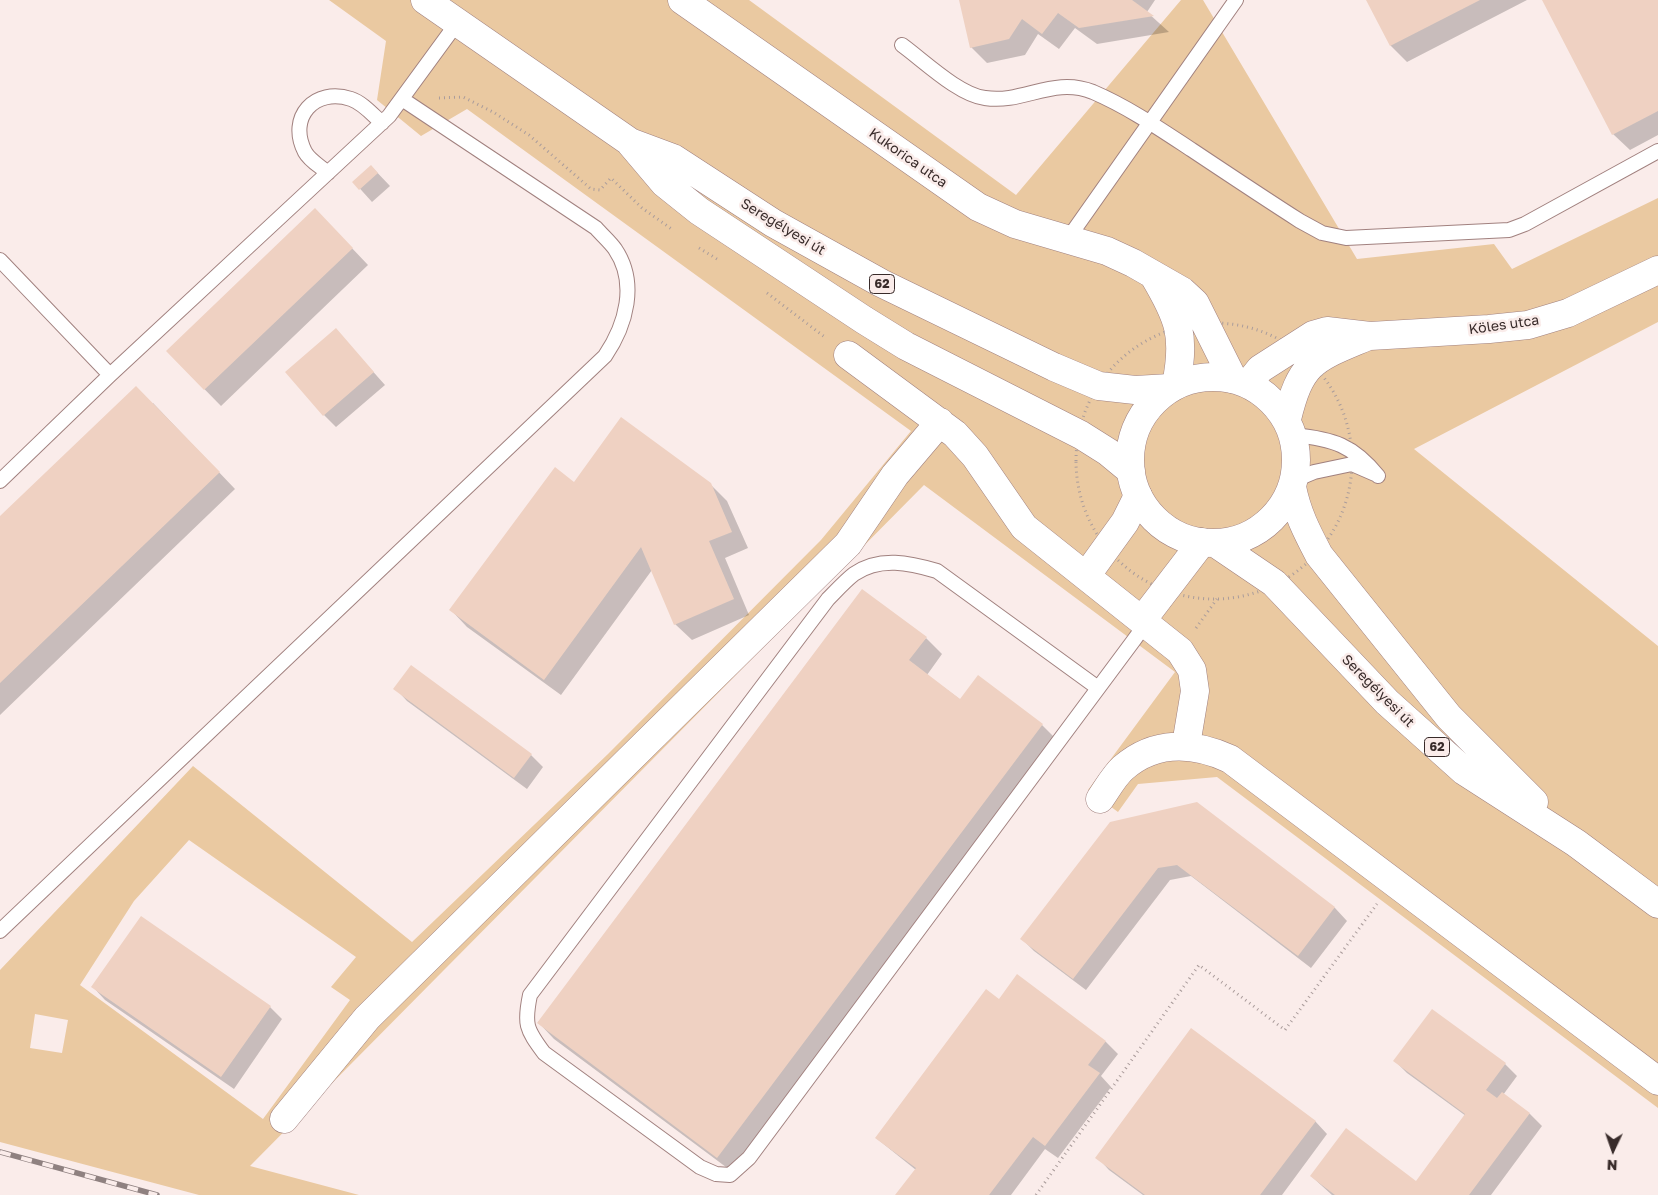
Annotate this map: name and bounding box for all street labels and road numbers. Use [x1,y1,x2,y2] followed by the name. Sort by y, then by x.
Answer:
[866,125,950,191] street label: Kukorica utca
[738,195,828,259] street label: Seregélyesi út
[870,274,894,294] road number: 62
[1468,312,1540,338] street label: Köles utca
[1338,651,1418,731] street label: Seregélyesi út
[1424,738,1450,756] road number: 62

